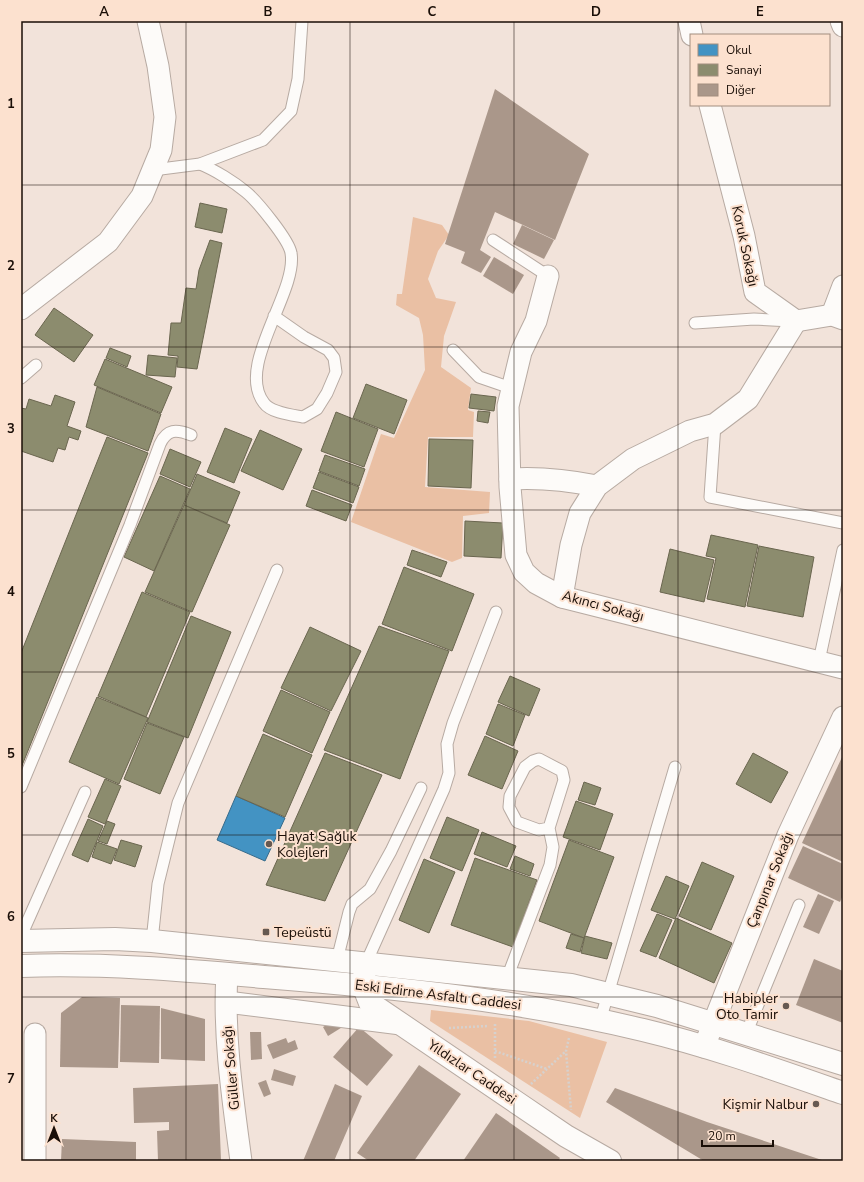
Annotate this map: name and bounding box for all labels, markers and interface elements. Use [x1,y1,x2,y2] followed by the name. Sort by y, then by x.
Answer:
[99,3,109,21] text: A
[264,3,273,21] text: B
[428,3,437,21] text: C
[591,3,601,21] text: D
[756,3,764,21] text: E
[690,34,830,106] legend
[726,42,752,58] text: Okul
[726,62,762,78] text: Sanayi
[726,82,756,98] text: Diğer
[7,95,15,113] text: 1
[727,204,763,288] street label: Koruk Sokağı
[7,257,15,275] text: 2
[7,420,15,438] text: 3
[7,583,15,601] text: 4
[560,586,646,626] street label: Akıncı Sokağı
[7,745,15,763] text: 5
[277,827,358,862] place label: Hayat Sağlık Kolejleri
[742,829,798,931] street label: Çanpınar Sokağı
[264,839,274,849] marker: Hayat Sağlık Kolejleri
[7,908,15,926] text: 6
[274,923,332,942] place label: Tepeüstü
[261,927,271,937] marker: Tepeüstü
[354,975,522,1015] street label: Eski Edirne Asfaltı Caddesi
[716,989,778,1024] place label: Habipler Oto Tamir
[781,1001,791,1011] marker: Habipler Oto Tamir
[218,1025,244,1111] street label: Güller Sokağı
[423,1035,520,1109] street label: Yıldızlar Caddesi
[7,1070,15,1088] text: 7
[722,1095,808,1114] place label: Kişmir Nalbur
[811,1099,821,1109] marker: Kişmir Nalbur
[34,1108,74,1148] north arrow
[50,1111,58,1126] text: K
[702,1122,773,1148] scale bar
[708,1128,736,1144] text: 20 m

